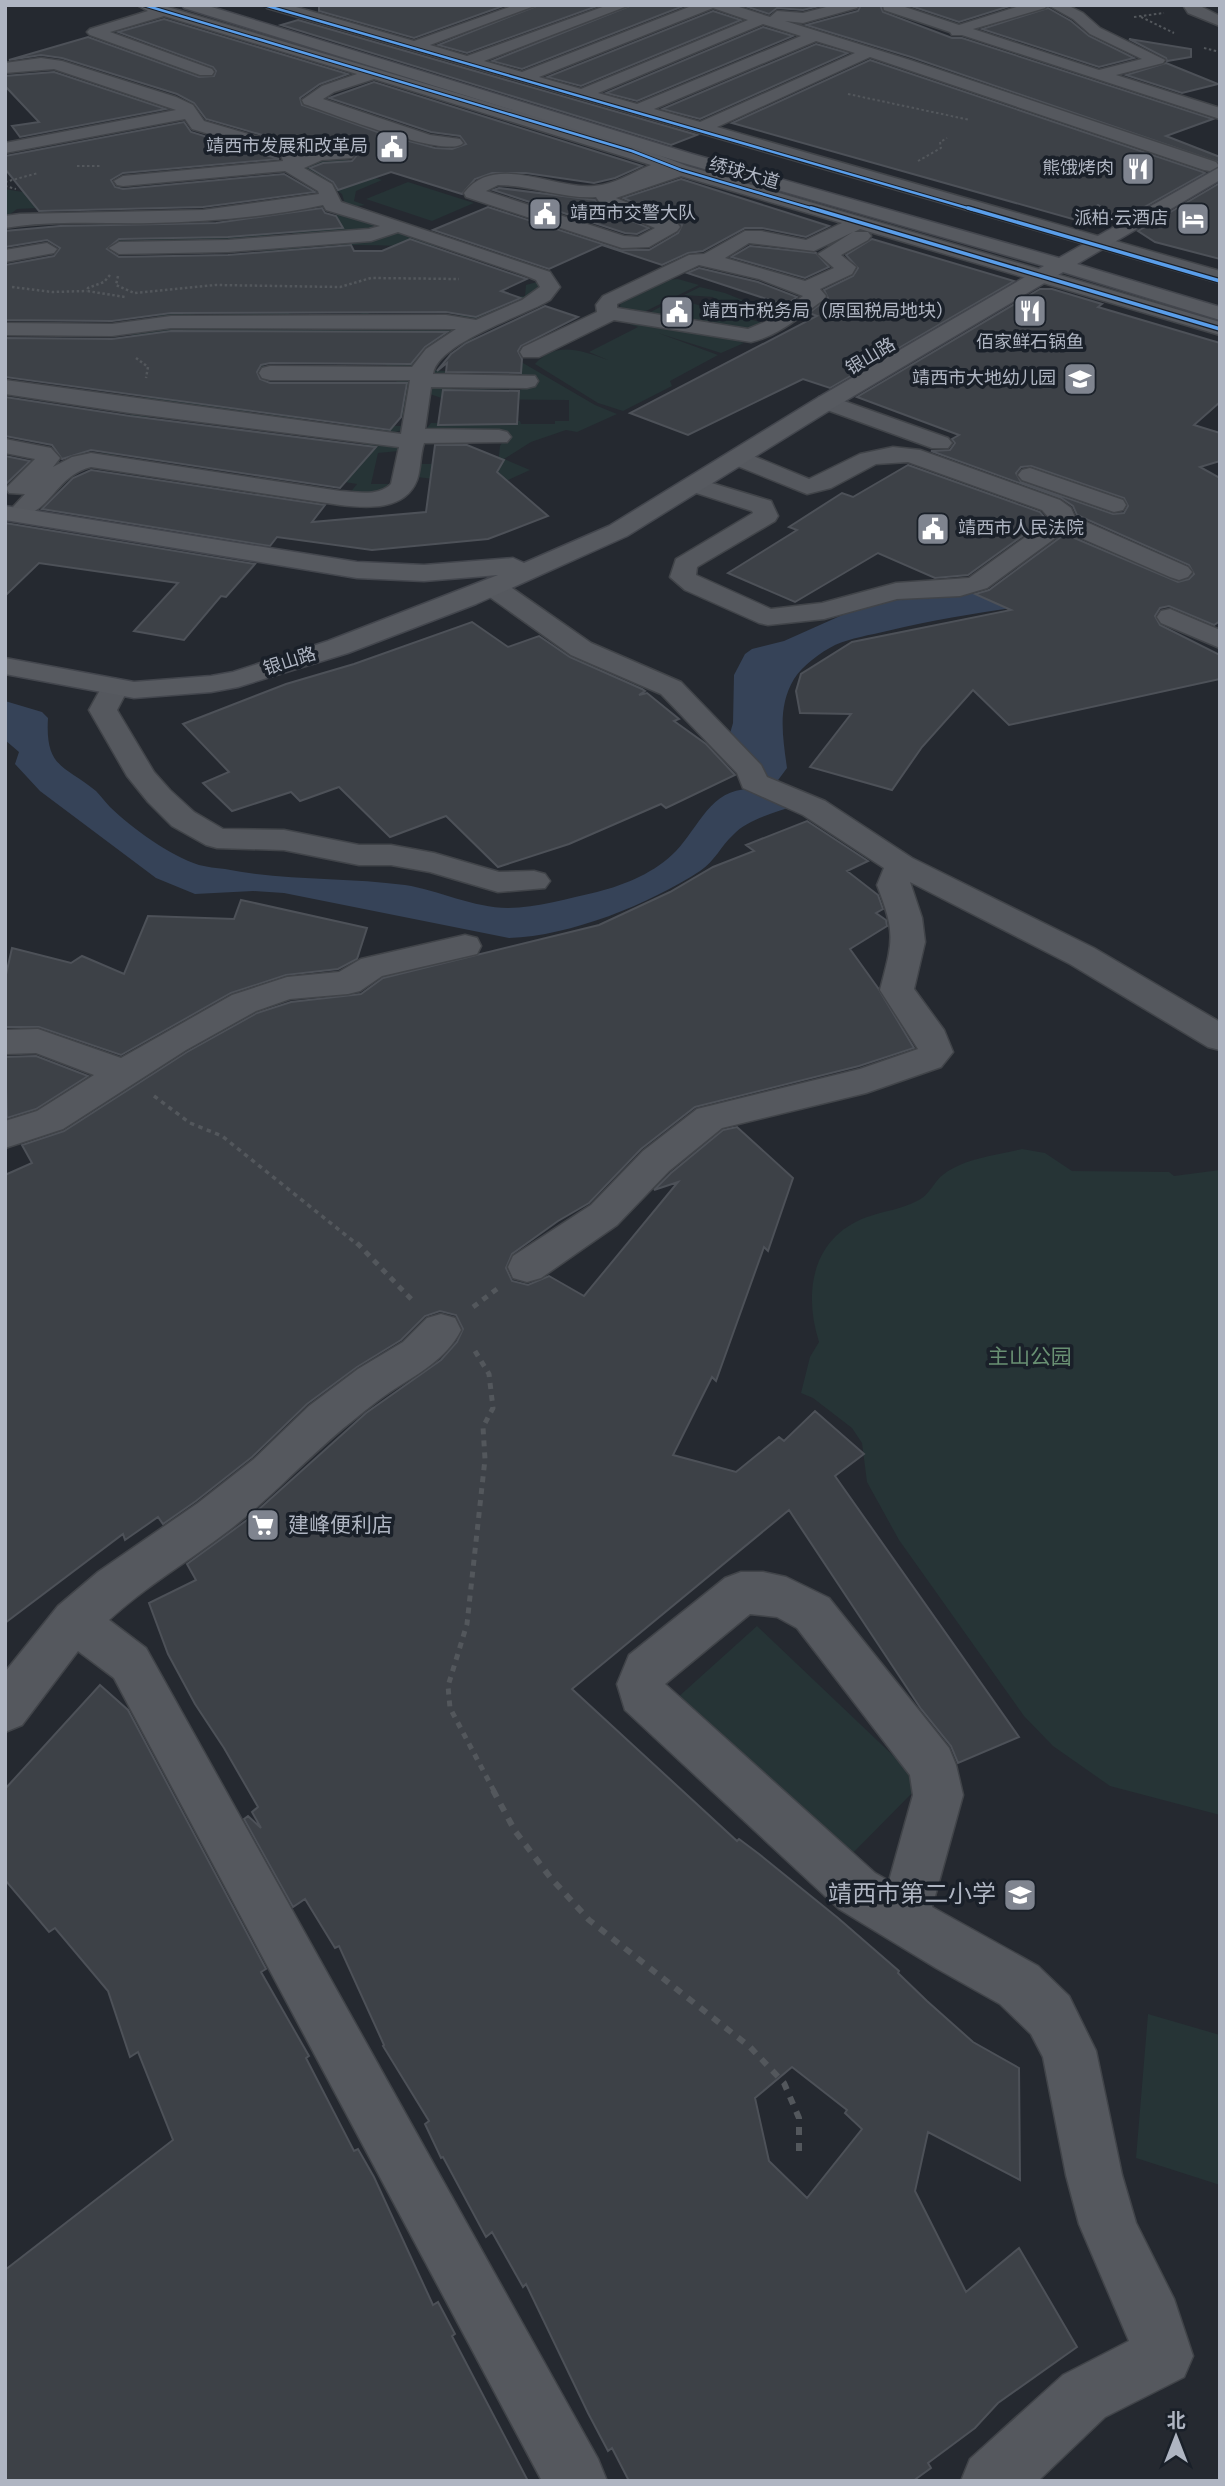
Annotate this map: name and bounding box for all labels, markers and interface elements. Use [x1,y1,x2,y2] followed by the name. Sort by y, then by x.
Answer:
[373,128,411,166] public building icon: 靖西市发展和改革局
[206,136,368,156] place label: 靖西市发展和改革局
[1119,150,1157,188] restaurant icon: 熊饿烤肉
[707,154,782,193] street label: 绣球大道
[1042,158,1114,178] place label: 熊饿烤肉
[526,195,564,233] public building icon: 靖西市交警大队
[1174,200,1212,238] hotel icon: 派柏·云酒店
[570,203,696,223] place label: 靖西市交警大队
[1074,208,1168,228] place label: 派柏·云酒店
[1011,292,1049,330] restaurant icon: 佰家鲜石锅鱼
[658,293,696,331] public building icon: 靖西市税务局（原国税局地块）
[702,301,954,321] place label: 靖西市税务局（原国税局地块）
[976,332,1084,352] place label: 佰家鲜石锅鱼
[842,334,899,379] street label: 银山路
[1061,360,1099,398] school or university icon: 靖西市大地幼儿园
[912,368,1056,388] place label: 靖西市大地幼儿园
[914,510,952,548] public building icon: 靖西市人民法院
[958,518,1084,538] place label: 靖西市人民法院
[261,643,318,679] street label: 银山路
[988,1346,1072,1368] park label: 主山公园
[244,1506,282,1544] supermarket icon: 建峰便利店
[288,1514,393,1536] place label: 建峰便利店
[1001,1876,1039,1914] school or university icon: 靖西市第二小学
[828,1881,996,1907] place label: 靖西市第二小学
[1141,2402,1211,2472] north arrow
[1166,2411,1186,2431] text: 北

